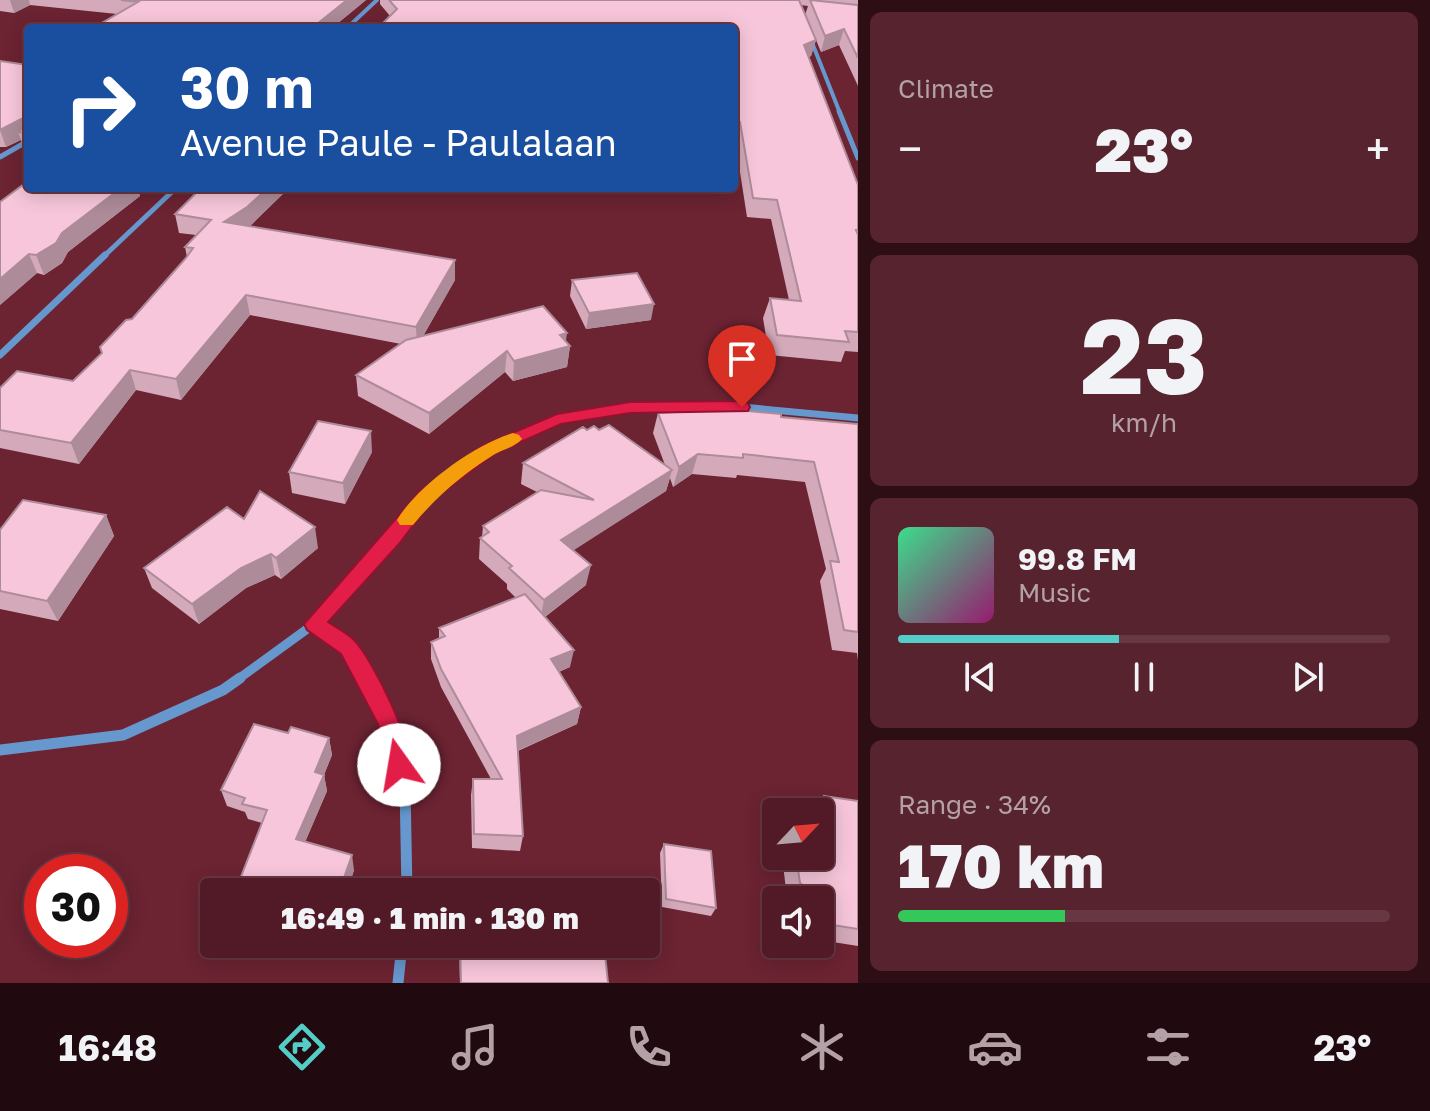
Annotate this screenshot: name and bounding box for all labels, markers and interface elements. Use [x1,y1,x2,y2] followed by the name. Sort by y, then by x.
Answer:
[180,53,314,120] text: 30 m
[48,56,152,160] icon: right
[898,73,994,104] text: Climate
[1095,113,1193,185] text: 23°
[180,121,617,164] text: Avenue Paule - Paulalaan
[898,122,922,175] text: −
[1366,122,1390,175] text: +
[1081,292,1207,417] text: 23
[708,325,776,407] pin
[720,337,764,381] icon: arrive
[1111,407,1177,438] text: km/h
[1018,541,1137,577] text: 99.8 FM
[1018,577,1091,608] text: Music
[958,655,1002,699] icon: previous
[1122,655,1166,699] icon: pause
[1286,655,1330,699] icon: next
[357,723,441,807] position arrow
[898,789,1051,820] text: Range · 34%
[762,798,834,870] north arrow
[762,798,834,958] map controls
[898,829,1104,901] text: 170 km
[24,854,128,958] speed limit sign: 30
[762,886,834,958] button: sound
[281,900,579,936] text: 16:49 · 1 min · 130 m
[274,1019,330,1075] icon: directions
[447,1019,503,1075] icon: music
[621,1019,677,1075] icon: phone
[794,1019,850,1075] icon: climate
[967,1019,1023,1075] icon: car
[1140,1019,1196,1075] icon: filters
[59,1026,157,1069] text: 16:48
[1313,1026,1371,1069] text: 23°

